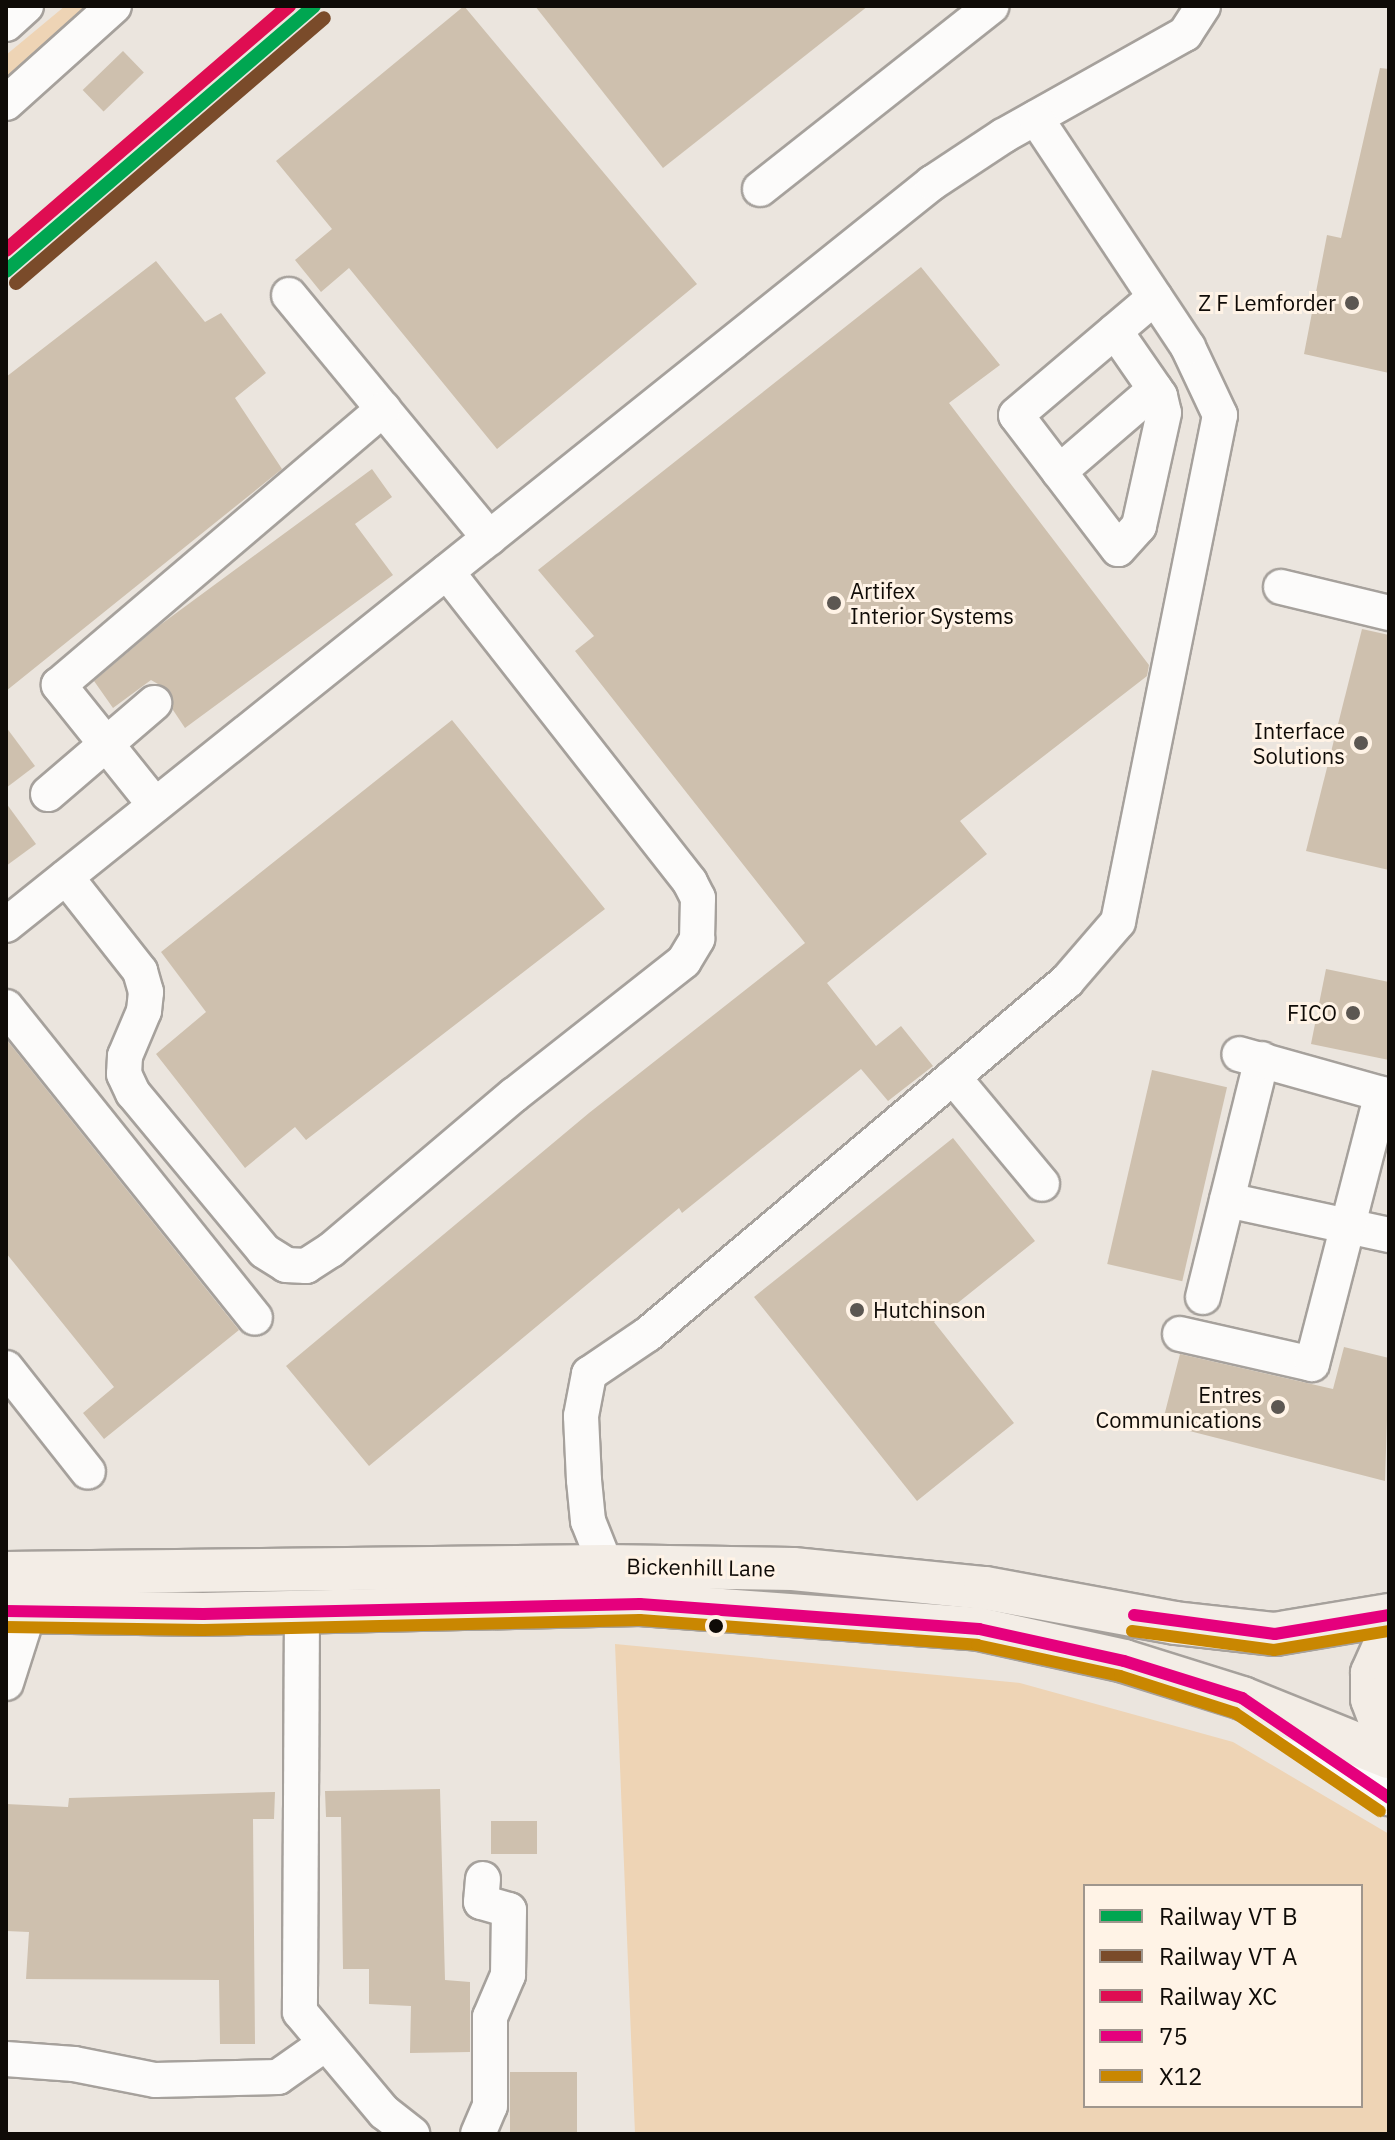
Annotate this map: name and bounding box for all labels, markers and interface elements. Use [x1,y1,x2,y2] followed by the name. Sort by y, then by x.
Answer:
[1198,290,1336,316] place label: Z F Lemforder
[1343,294,1361,312] marker: Z F Lemforder
[850,577,1014,628] place label: Artifex Interior Systems
[825,594,843,612] marker: Artifex Interior Systems
[1253,717,1345,768] place label: Interface Solutions
[1352,734,1370,752] marker: Interface Solutions
[1287,1000,1337,1026] place label: FICO
[1344,1004,1362,1022] marker: FICO
[873,1297,986,1323] place label: Hutchinson
[848,1301,866,1319] marker: Hutchinson
[1096,1381,1262,1432] place label: Entres Communications
[1269,1398,1287,1416] marker: Entres Communications
[626,1553,776,1581] street label: Bickenhill Lane
[708,1618,724,1634] unlabelled marker
[1083,1884,1363,2108] legend
[1159,1900,1298,1932] text: Railway VT B
[1159,1940,1297,1972] text: Railway VT A
[1159,1980,1277,2012] text: Railway XC
[1159,2020,1188,2052] text: 75
[1159,2060,1203,2092] text: X12

